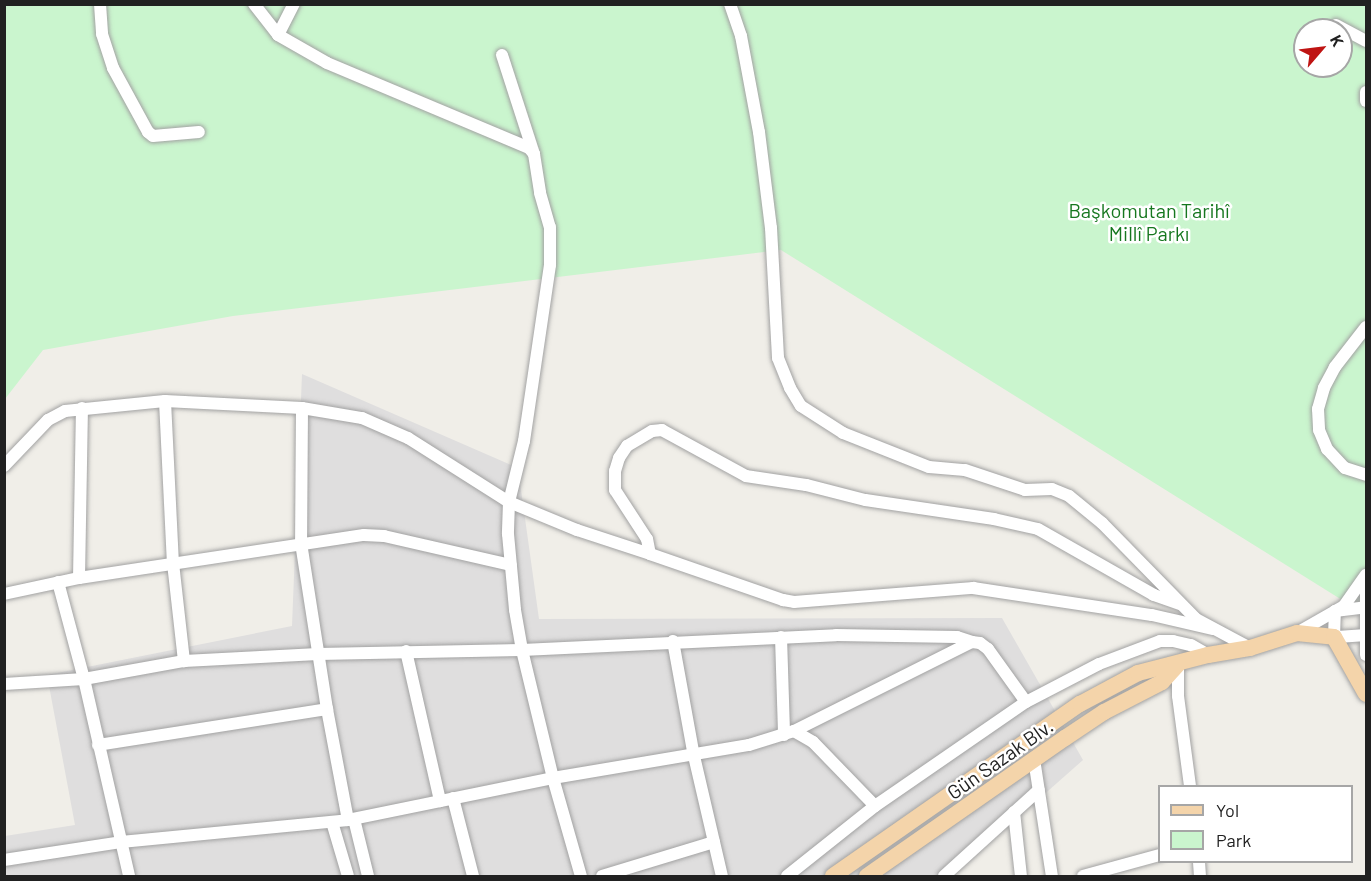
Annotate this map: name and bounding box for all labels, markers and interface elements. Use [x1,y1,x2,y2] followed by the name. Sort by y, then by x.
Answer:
[1293,18,1353,78] north arrow
[1327,31,1348,49] text: K
[1068,199,1230,246] park label: Başkomutan Tarihî Millî Parkı
[942,714,1058,804] street label: Gün Sazak Blv.
[1158,785,1353,863] legend
[1216,799,1239,821] text: Yol
[1216,829,1251,851] text: Park

